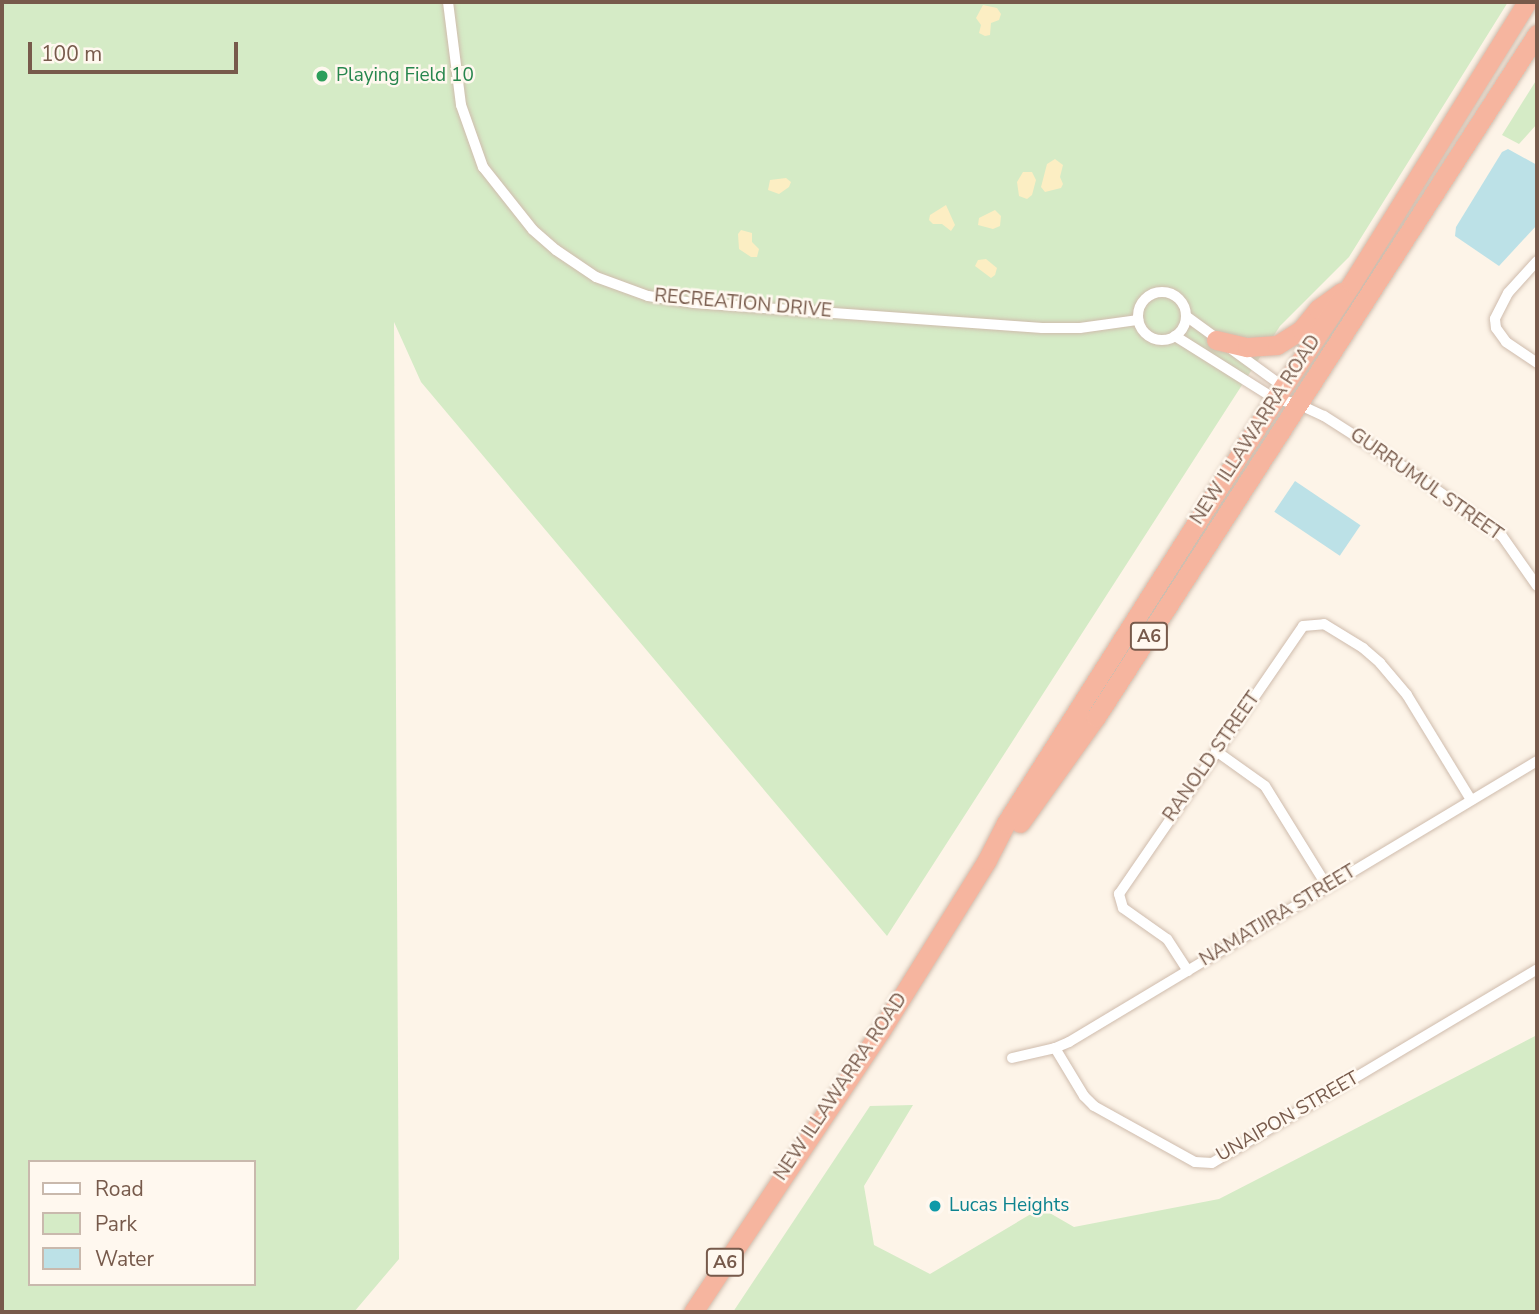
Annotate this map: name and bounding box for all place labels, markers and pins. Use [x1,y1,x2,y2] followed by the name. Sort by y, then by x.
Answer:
[336,65,474,87] place label: Playing Field 10
[314,68,330,84] marker: Playing Field 10
[949,1195,1069,1217] place label: Lucas Heights
[927,1198,943,1214] marker: Lucas Heights

